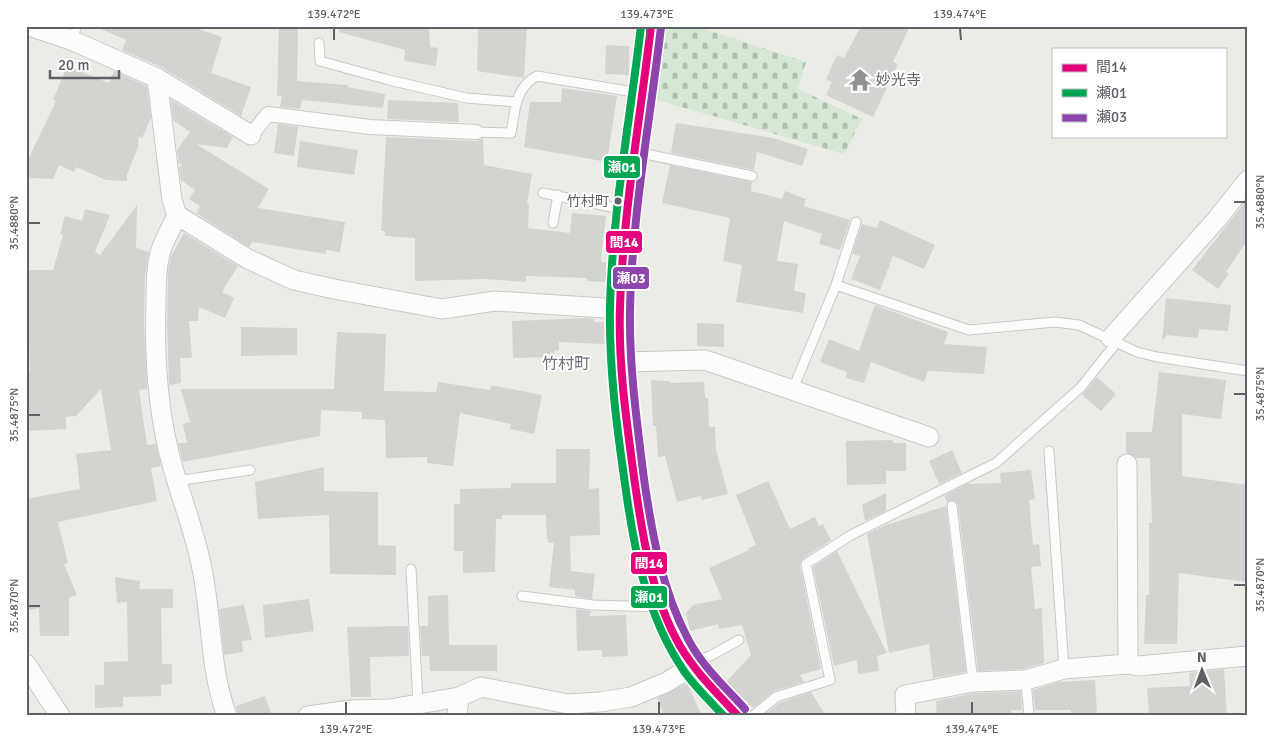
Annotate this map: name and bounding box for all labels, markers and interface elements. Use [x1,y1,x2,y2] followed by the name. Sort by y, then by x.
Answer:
[307,7,361,22] text: 139.472°E
[620,7,674,22] text: 139.473°E
[933,7,987,22] text: 139.474°E
[50,48,119,80] scale bar
[1052,48,1226,138] legend
[58,56,89,74] text: 20 m
[1096,58,1127,76] text: 間14
[847,67,873,93] temple icon: 妙光寺
[876,71,921,89] place label: 妙光寺
[1096,84,1127,102] text: 瀬01
[1096,108,1127,126] text: 瀬03
[603,155,641,179] line badge: 瀬01
[607,159,637,176] text: 瀬01
[1253,175,1268,229] text: 35.4880°N
[567,193,609,210] place label: 竹村町
[7,196,22,250] text: 35.4880°N
[613,196,623,206] marker: 竹村町
[605,230,643,254] line badge: 間14
[609,234,639,251] text: 間14
[612,266,650,290] line badge: 瀬03
[616,270,646,287] text: 瀬03
[542,354,590,374] district label: 竹村町
[1253,367,1268,421] text: 35.4875°N
[7,388,22,442] text: 35.4875°N
[630,551,668,575] line badge: 間14
[634,555,664,572] text: 間14
[1253,558,1268,612] text: 35.4870°N
[7,579,22,633] text: 35.4870°N
[630,585,668,609] line badge: 瀬01
[634,589,664,606] text: 瀬01
[1176,644,1226,694] north arrow
[1197,649,1207,666] text: N
[319,722,373,737] text: 139.472°E
[632,722,686,737] text: 139.473°E
[945,722,999,737] text: 139.474°E

